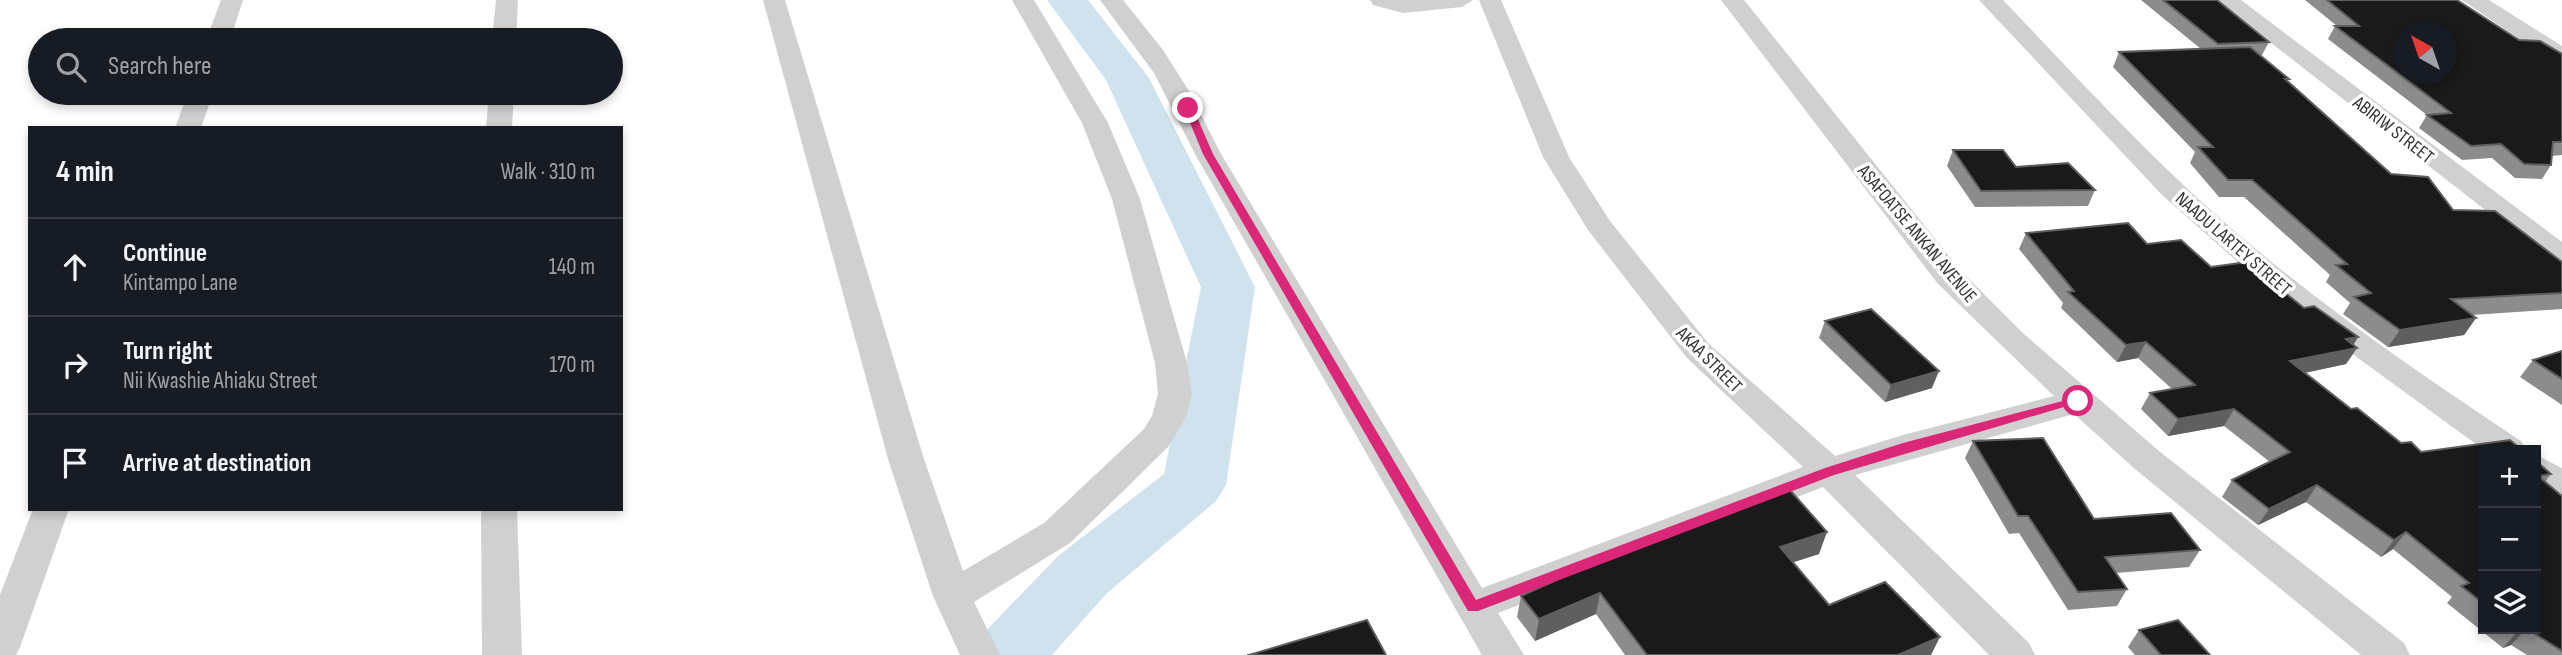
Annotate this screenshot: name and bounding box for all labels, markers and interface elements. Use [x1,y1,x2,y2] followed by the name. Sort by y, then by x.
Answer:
[2394,21,2457,84] north arrow
[28,28,623,105] search box
[52,48,90,86] icon: search
[108,51,211,82] text: Search here
[2347,91,2438,169] street label: ABIRIW STREET
[1172,92,1203,123] route end
[56,154,114,190] text: 4 min
[500,158,595,186] text: Walk · 310 m
[1852,160,1981,308] street label: ASAFOATSE ANKAN AVENUE
[2170,187,2296,301] street label: NAADU LARTEY STREET
[123,238,207,269] text: Continue
[56,248,94,286] icon: ahead
[549,253,595,281] text: 140 m
[123,269,237,297] text: Kintampo Lane
[1670,321,1747,398] street label: AKAA STREET
[123,336,212,367] text: Turn right
[56,346,94,384] icon: right
[549,351,595,379] text: 170 m
[123,367,318,395] text: Nii Kwashie Ahiaku Street
[2062,385,2093,416] route start
[56,444,94,482] icon: arrive
[2478,445,2541,634] map controls
[2478,445,2541,508] button: +
[123,448,311,479] text: Arrive at destination
[2478,508,2541,571] button: −
[2478,571,2541,634] button: layers

